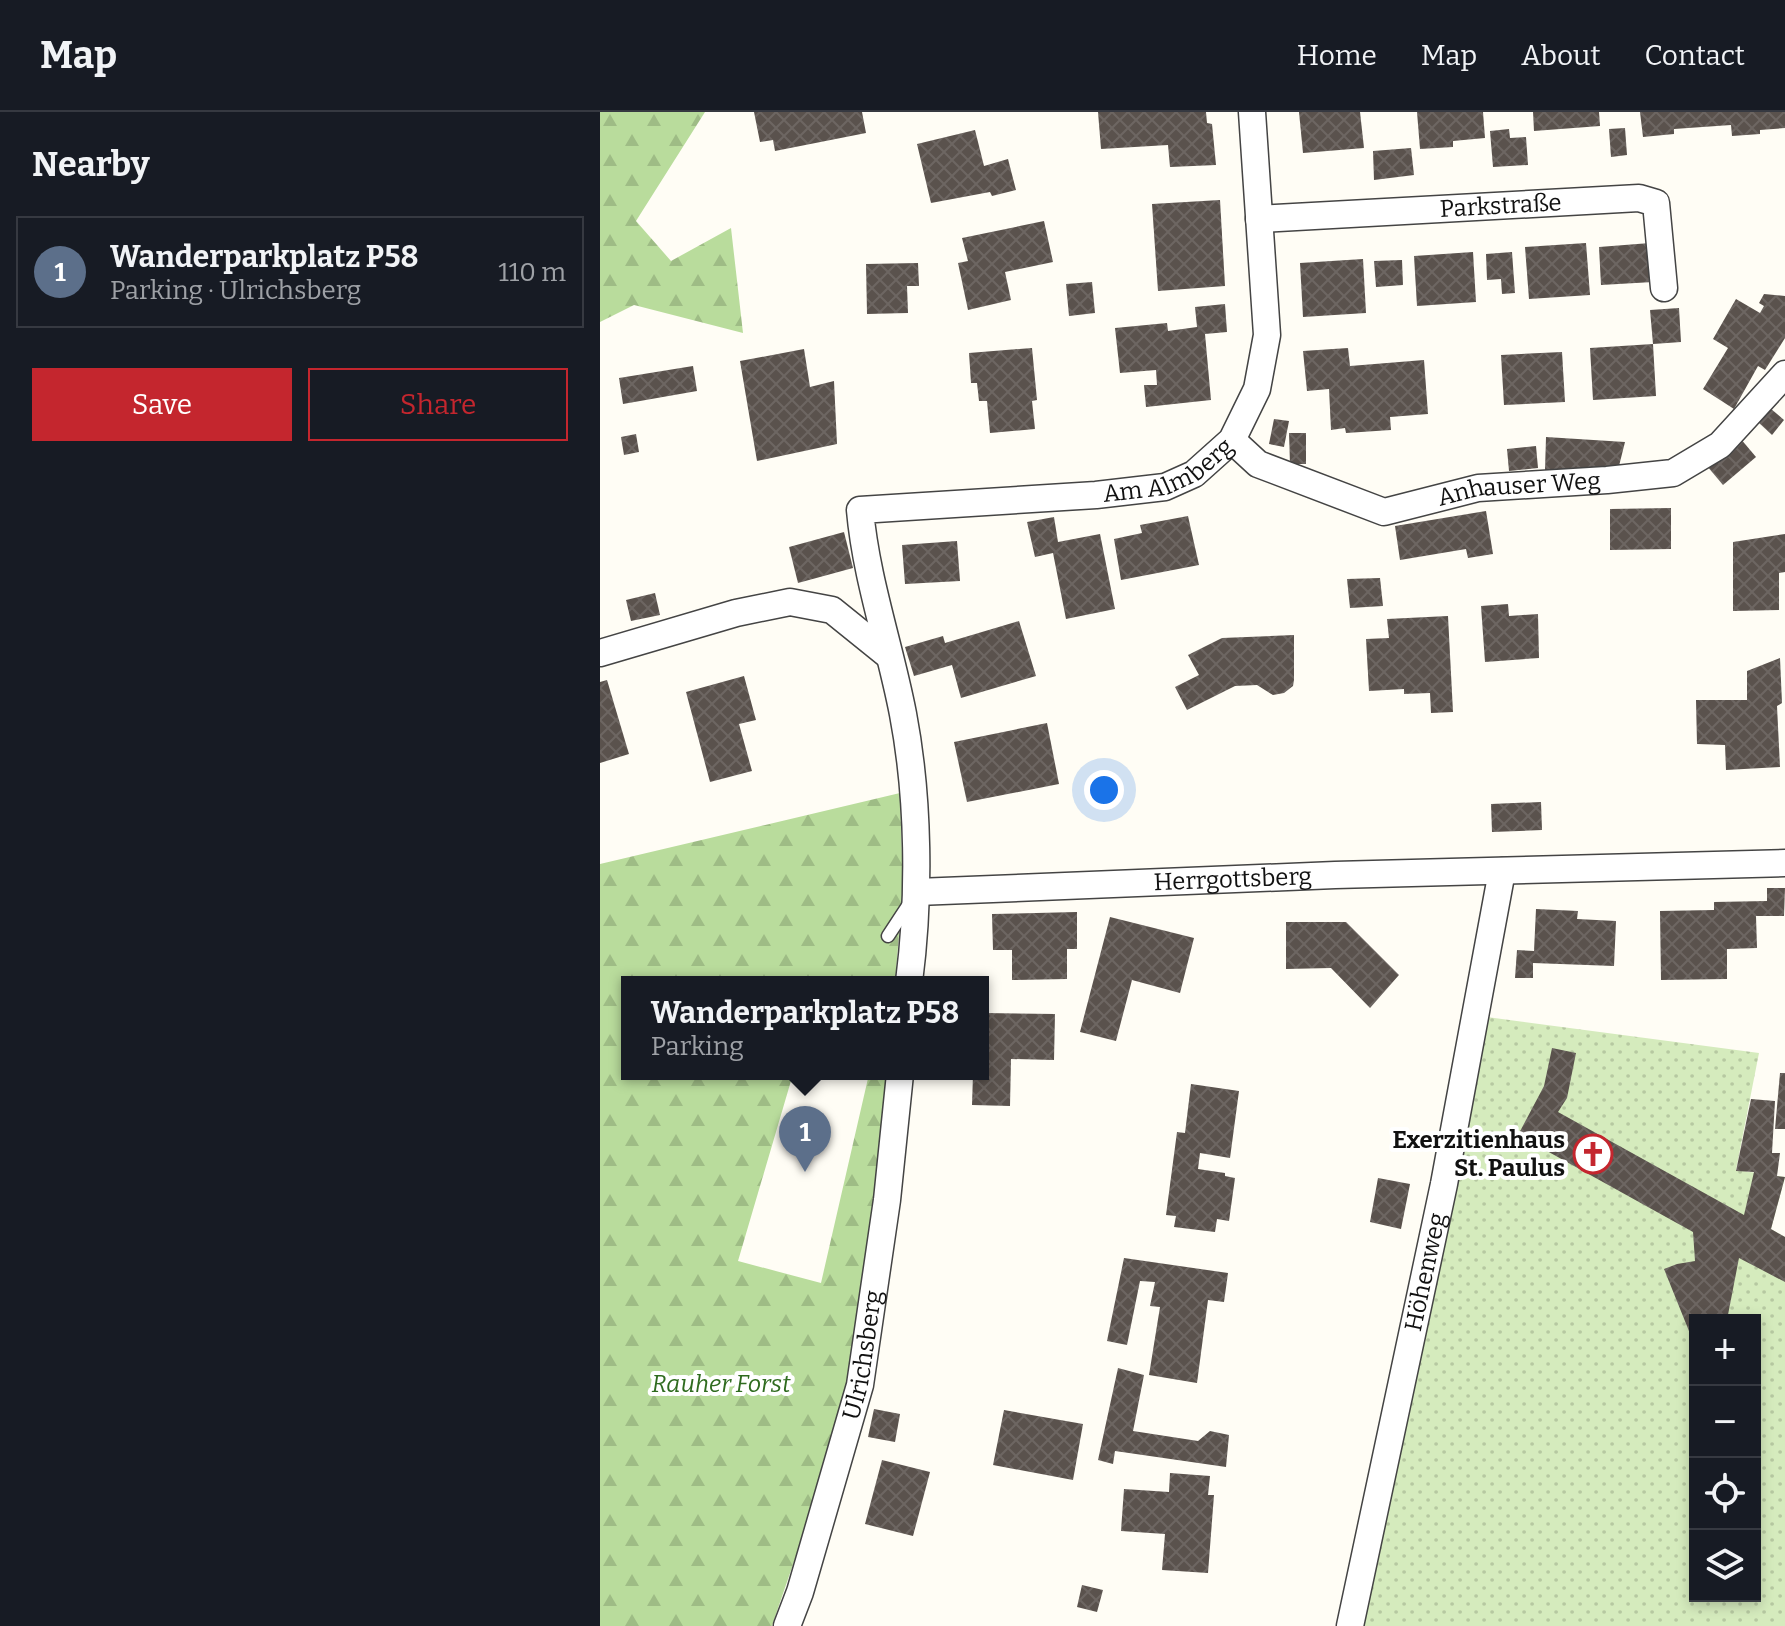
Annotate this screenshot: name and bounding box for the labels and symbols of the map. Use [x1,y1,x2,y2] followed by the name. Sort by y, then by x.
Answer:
[1439,188,1562,223] street label: Parkstraße
[1101,432,1239,508] street label: Am Almberg
[1435,466,1601,512] street label: Anhauser Weg
[1084,770,1124,810] your location
[1153,862,1312,896] street label: Herrgottsberg
[779,1106,831,1172] pin: 1
[1392,1126,1565,1182] place label: Exerzitienhaus St. Paulus
[1572,1133,1614,1175] church icon: Exerzitienhaus St. Paulus
[1399,1210,1452,1334] street label: Höhenweg
[837,1288,888,1423] street label: Ulrichsberg
[652,1370,791,1398] park label: Rauher Forst

